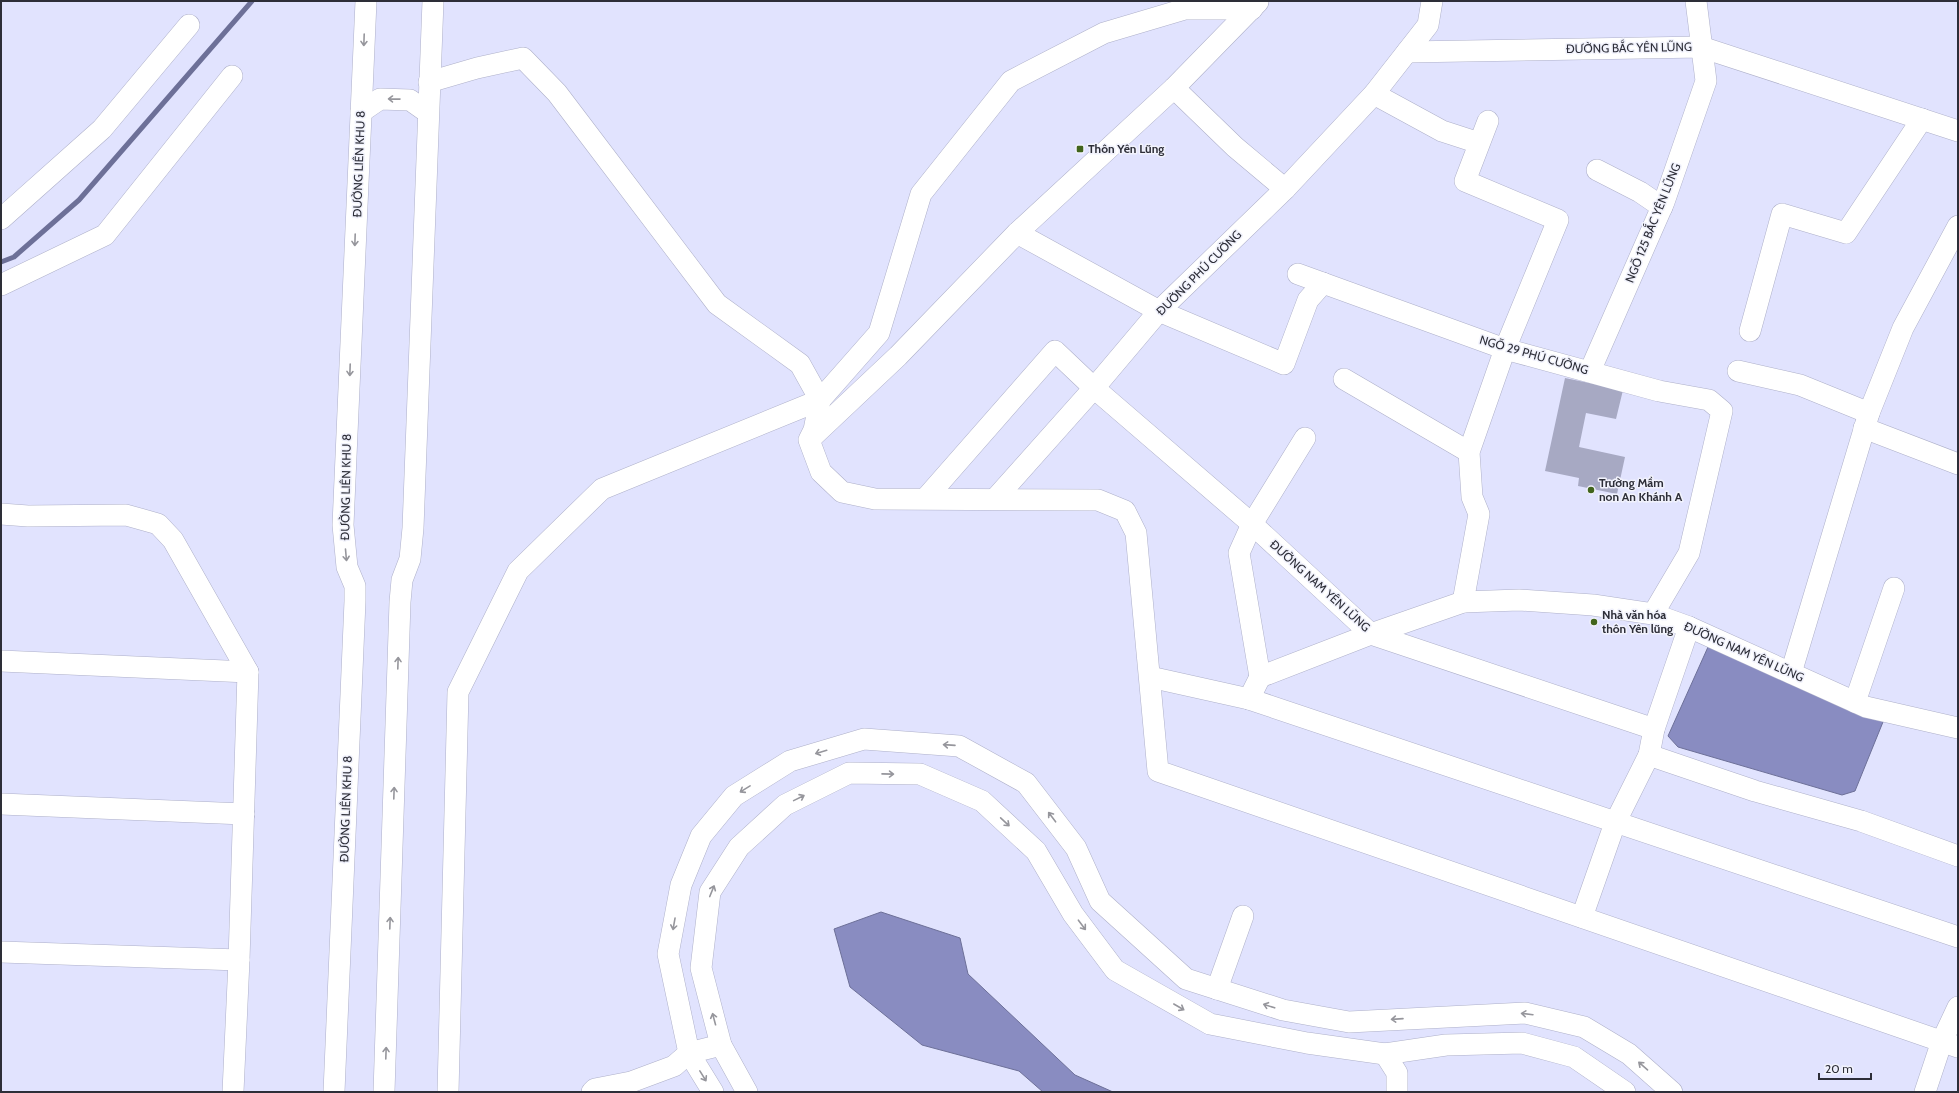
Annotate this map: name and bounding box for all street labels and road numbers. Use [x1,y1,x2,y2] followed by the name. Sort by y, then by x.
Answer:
[1566,38,1692,56] street label: ĐƯỜNG BẮC YÊN LŨNG
[349,110,368,218] street label: ĐƯỜNG LIÊN KHU 8
[1621,160,1683,285] street label: NGÕ 125 BẮC YÊN LŨNG
[1153,227,1244,318] street label: ĐƯỜNG PHÚ CƯỜNG
[1478,332,1590,377] street label: NGÕ 29 PHÚ CƯỜNG
[337,434,354,540] street label: ĐƯỜNG LIÊN KHU 8
[1267,537,1374,635] street label: ĐƯỜNG NAM YÊN LŨNG
[1682,618,1807,685] street label: ĐƯỜNG NAM YÊN LŨNG
[336,755,355,863] street label: ĐƯỜNG LIÊN KHU 8

